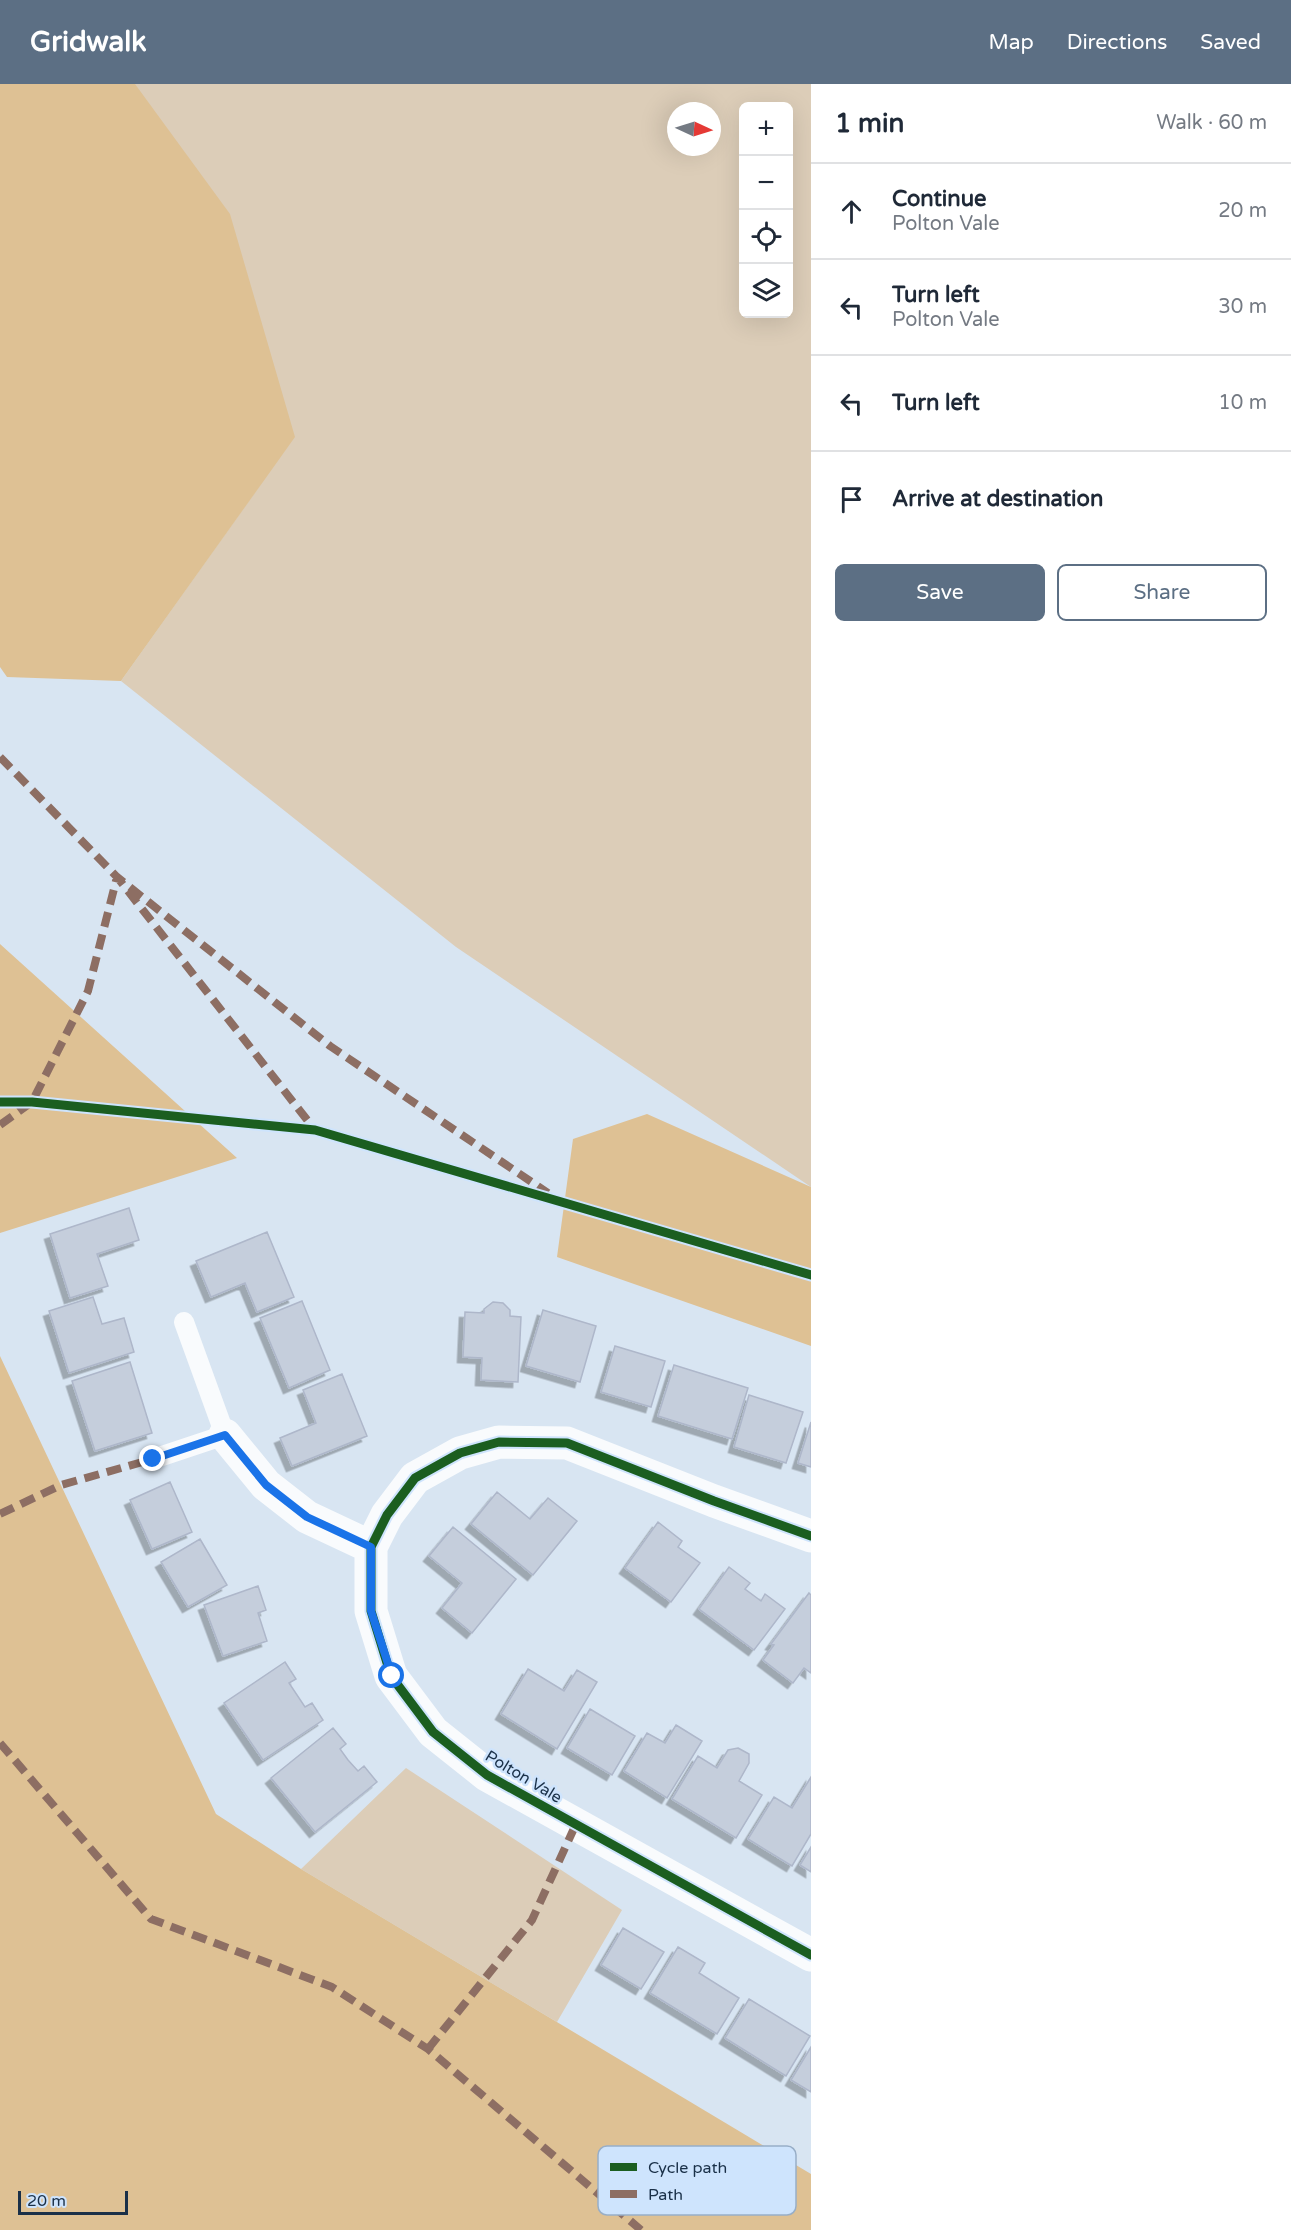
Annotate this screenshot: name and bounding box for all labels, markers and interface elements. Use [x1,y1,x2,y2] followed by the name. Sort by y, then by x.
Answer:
[30,25,147,59] text: Gridwalk
[988,30,1034,55] text: Map
[1067,30,1167,55] text: Directions
[1200,30,1261,55] text: Saved
[667,102,721,156] north arrow
[739,102,793,318] map controls
[739,102,793,156] button: +
[835,108,904,139] text: 1 min
[1156,111,1267,135] text: Walk · 60 m
[739,156,793,210] button: −
[892,186,987,212] text: Continue
[835,195,868,228] icon: ahead
[1218,199,1267,223] text: 20 m
[739,210,793,264] button: locate
[892,212,1000,236] text: Polton Vale
[739,264,793,318] button: layers
[892,282,980,308] text: Turn left
[835,291,868,324] icon: left
[1218,295,1267,319] text: 30 m
[892,308,1000,332] text: Polton Vale
[835,387,868,420] icon: left
[892,390,980,416] text: Turn left
[1218,391,1267,415] text: 10 m
[835,483,868,516] icon: arrive
[892,486,1103,512] text: Arrive at destination
[835,564,1045,621] button: Save
[1057,564,1267,621] button: Share
[139,1445,165,1471] route end
[378,1662,404,1688] route start
[481,1746,566,1808] street label: Polton Vale
[598,2146,796,2215] legend
[648,2158,727,2178] text: Cycle path
[648,2185,683,2205] text: Path
[18,2188,128,2216] scale bar
[27,2191,66,2211] text: 20 m

